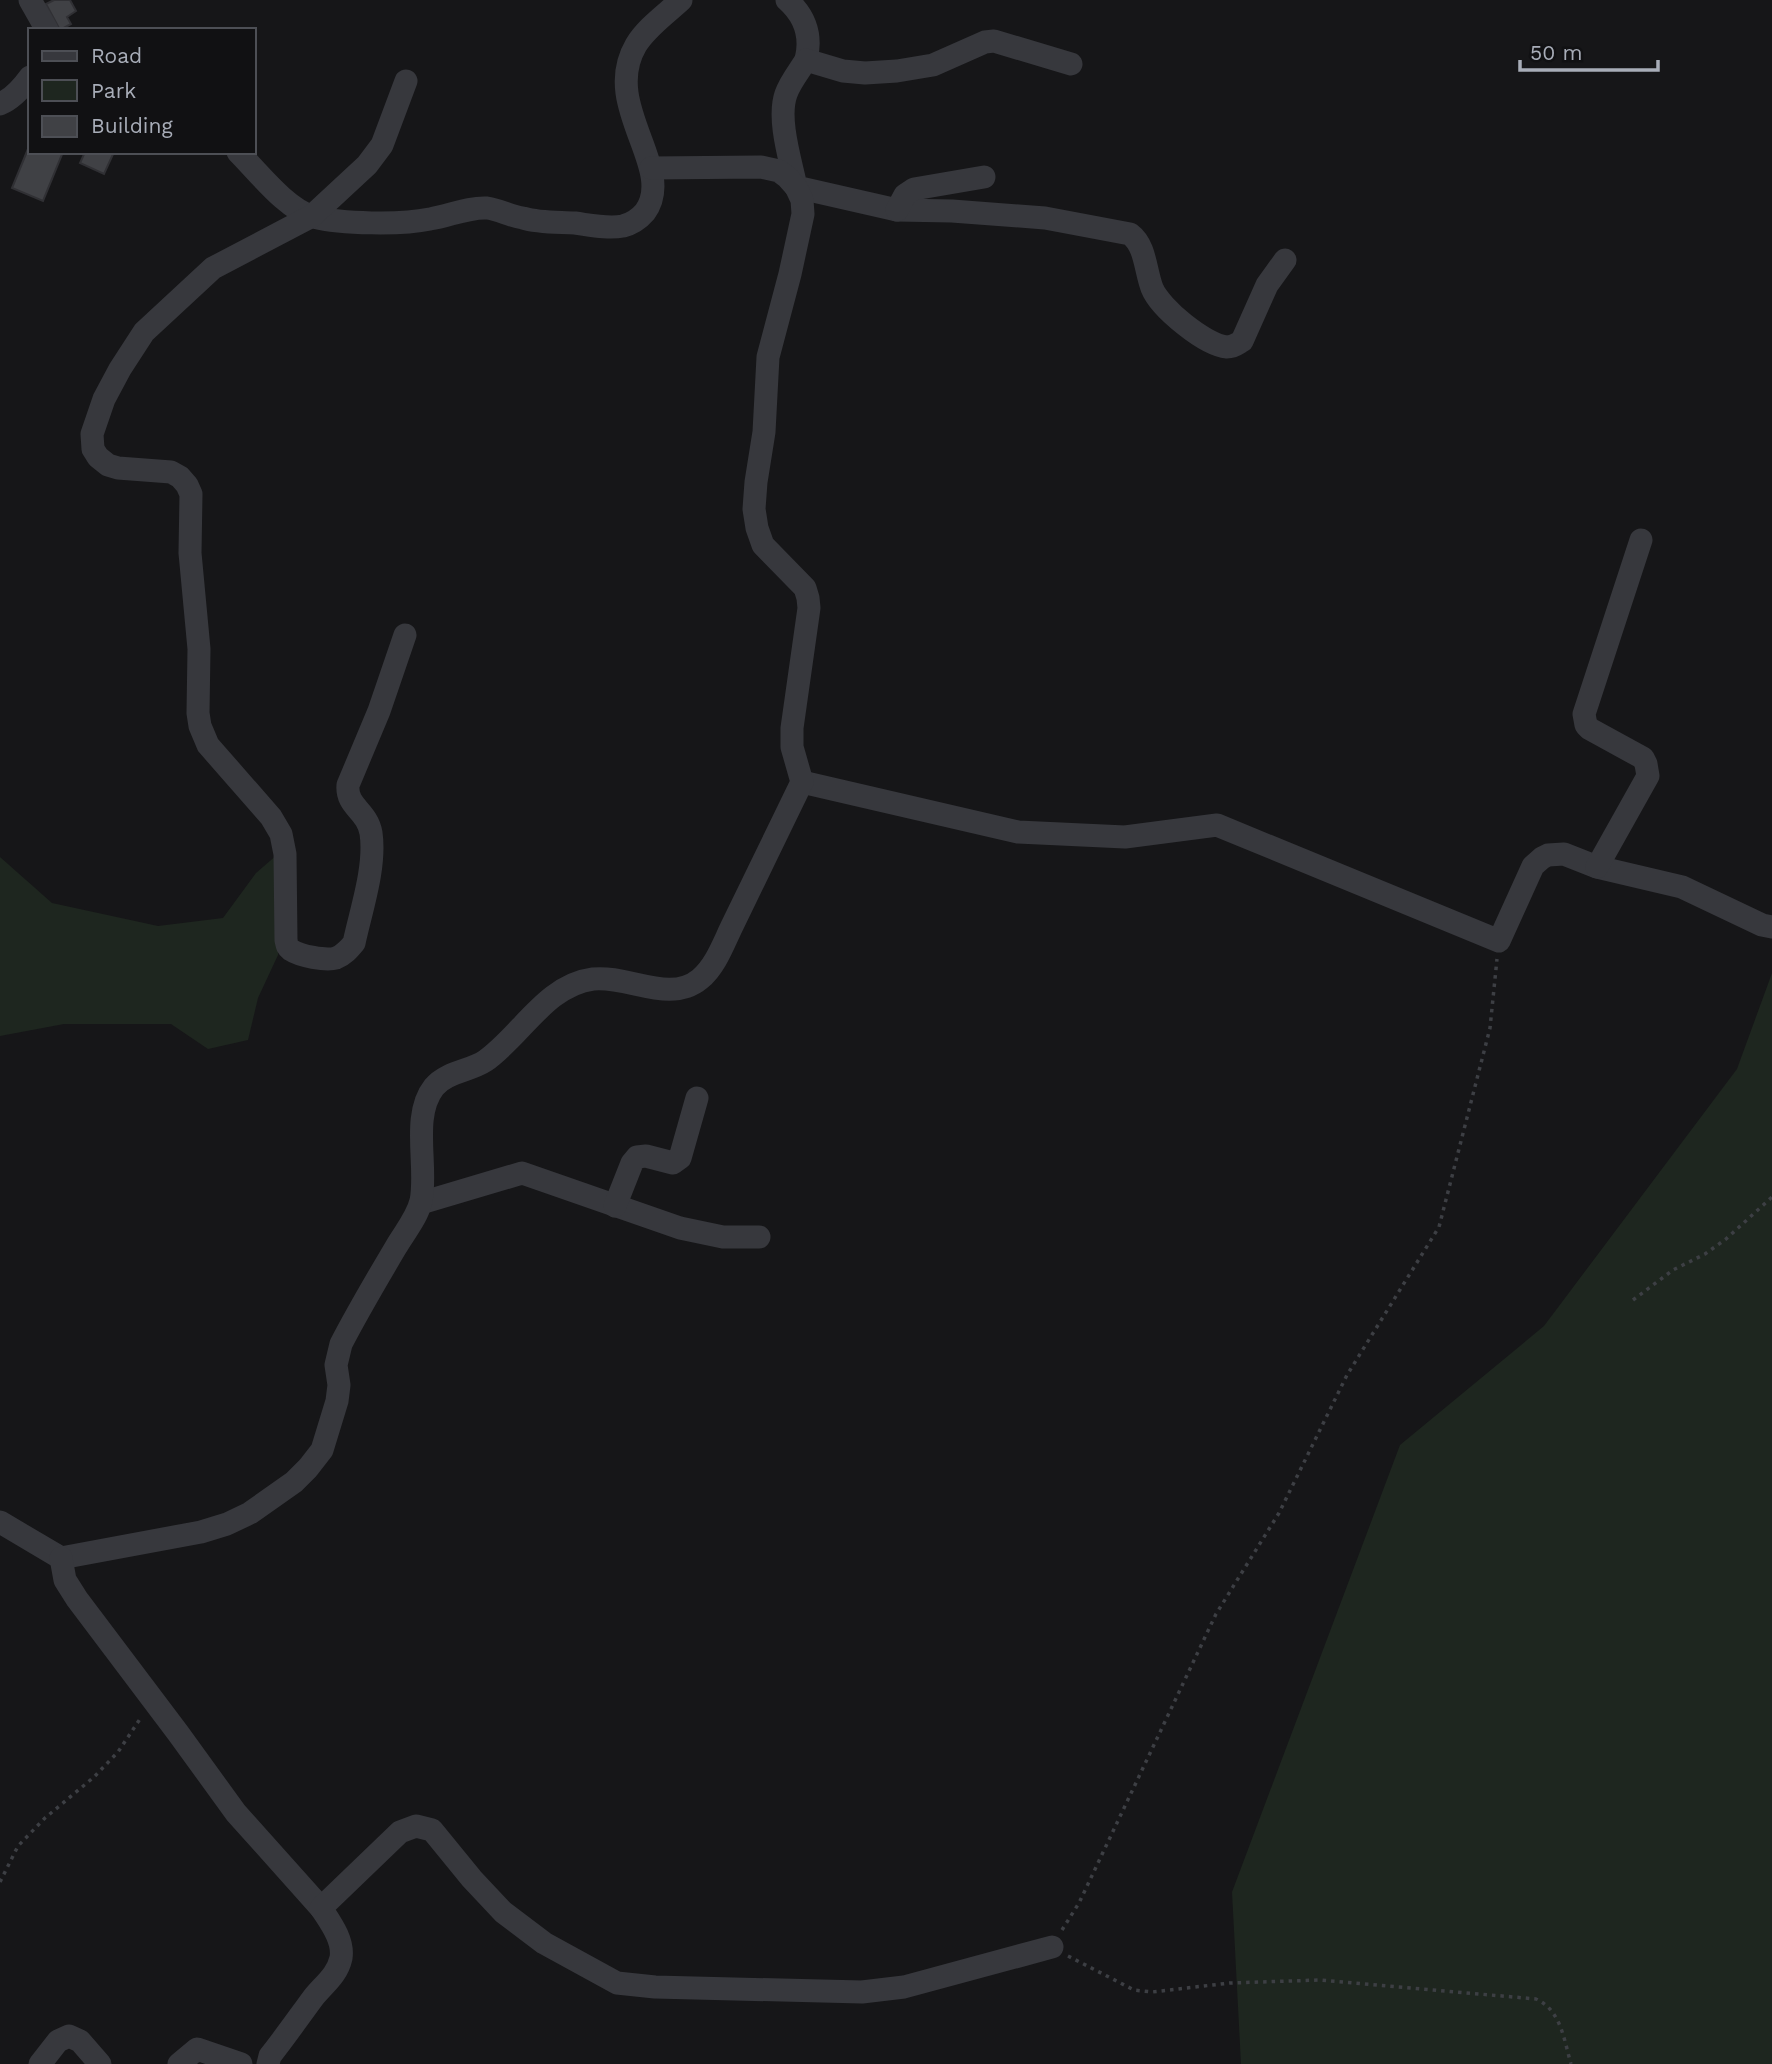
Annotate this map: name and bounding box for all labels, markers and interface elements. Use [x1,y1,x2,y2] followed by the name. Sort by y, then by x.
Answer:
[28,28,256,154] legend
[1520,28,1658,72] scale bar
[1530,40,1582,65] text: 50 m
[91,43,142,68] text: Road
[91,78,136,103] text: Park
[91,113,173,138] text: Building

